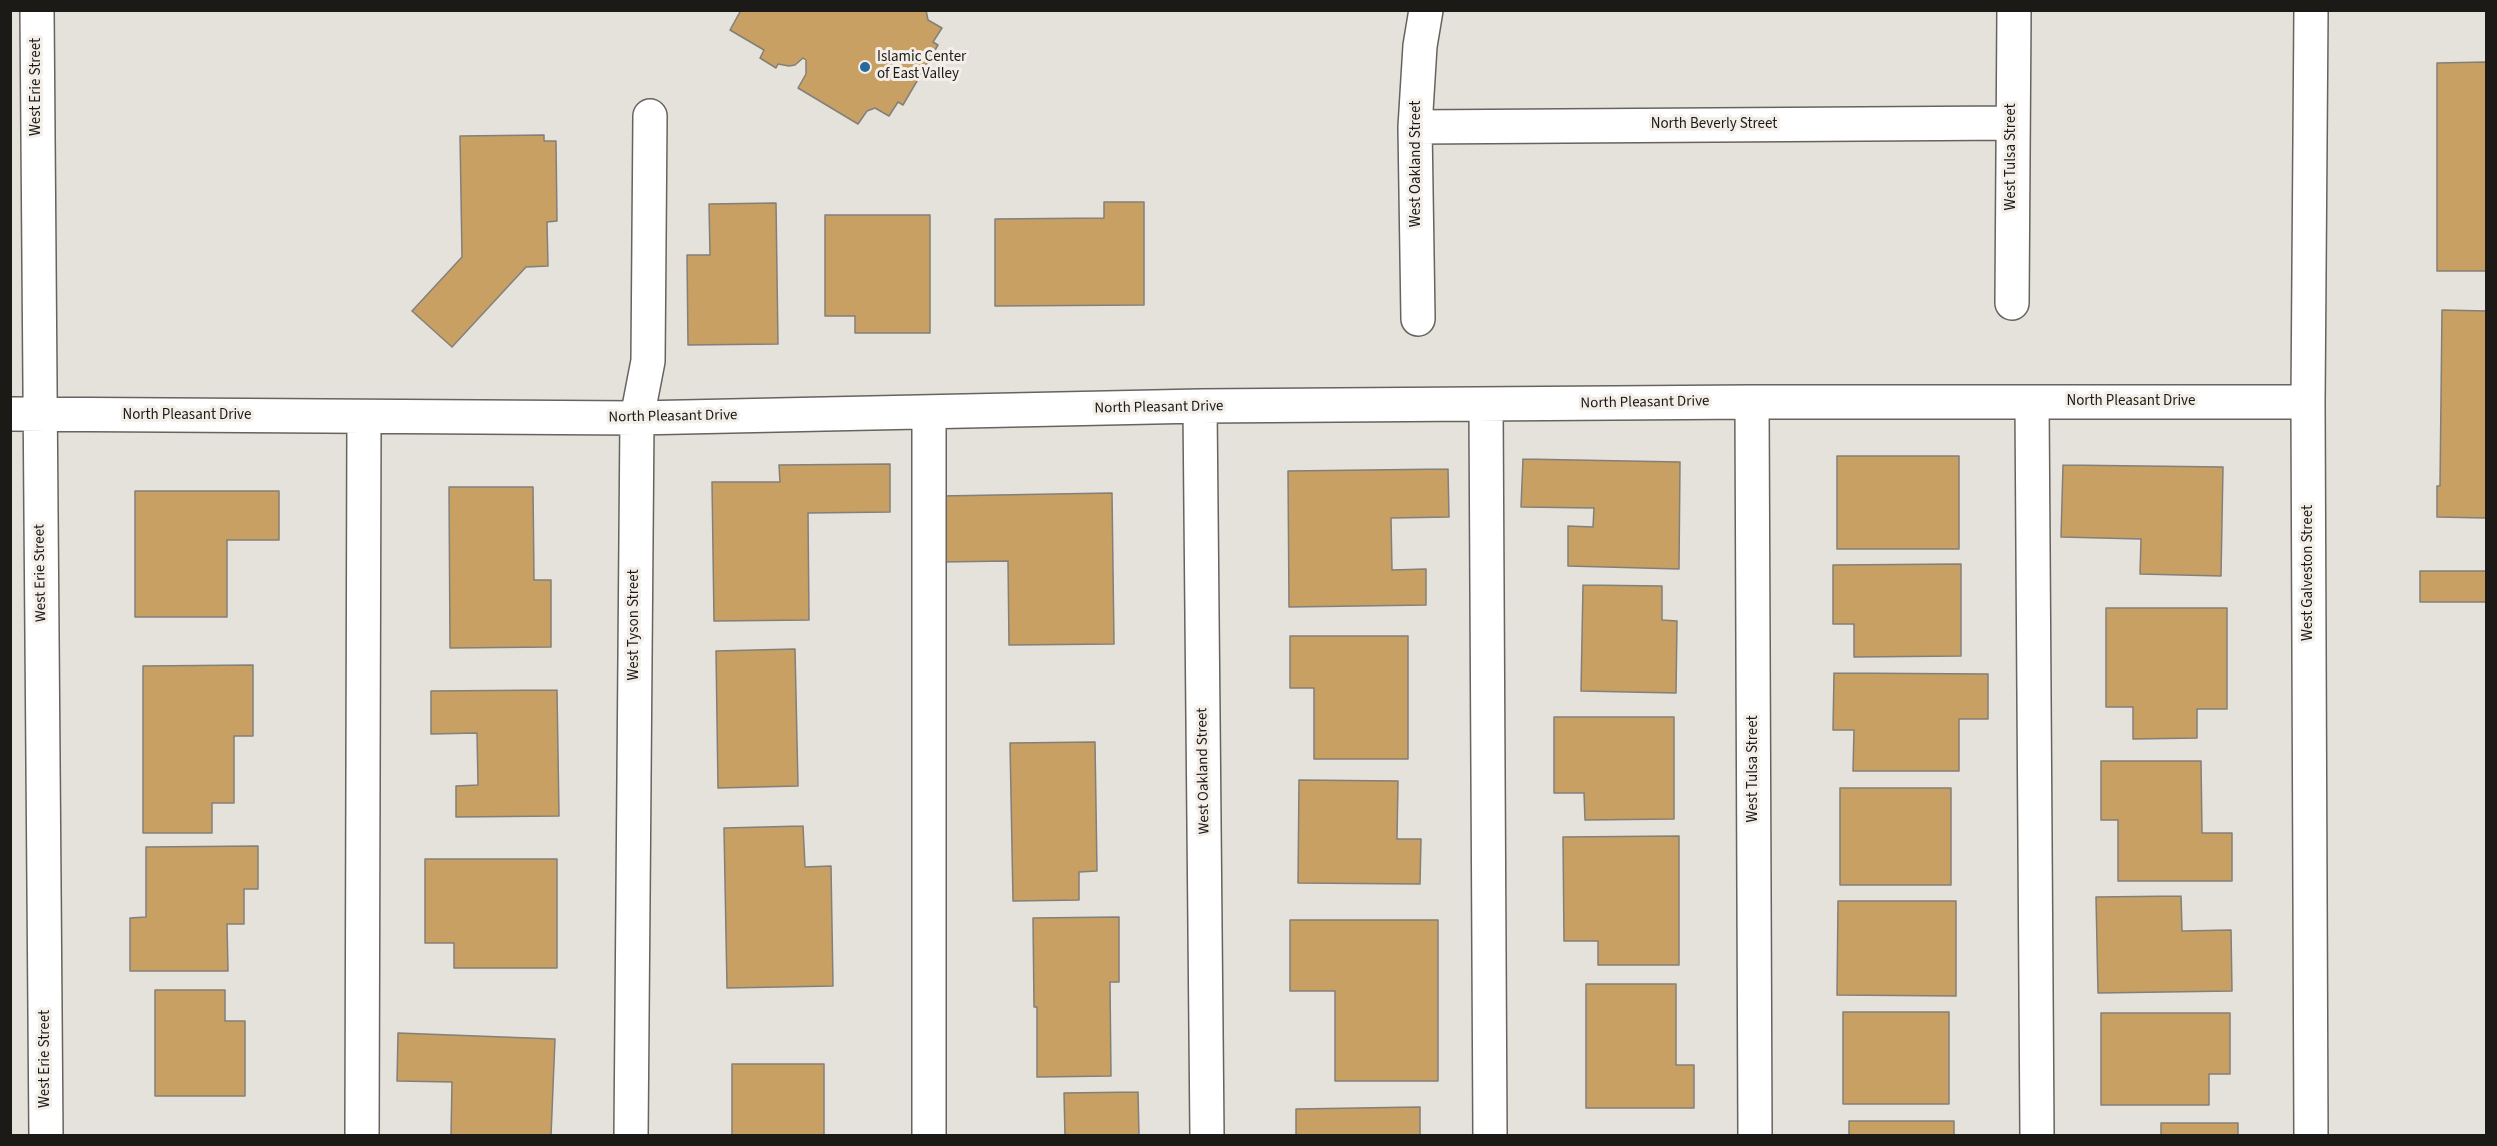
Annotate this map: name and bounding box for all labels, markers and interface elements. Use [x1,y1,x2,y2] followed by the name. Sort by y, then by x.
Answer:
[28,38,46,136] street label: West Erie Street
[877,49,966,84] place label: Islamic Center of East Valley
[858,60,872,74] marker: Islamic Center of East Valley
[1408,101,1426,227] street label: West Oakland Street
[2003,103,2021,211] street label: West Tulsa Street
[1651,116,1777,134] street label: North Beverly Street
[1580,393,1710,413] street label: North Pleasant Drive
[2066,393,2196,411] street label: North Pleasant Drive
[1094,398,1224,418] street label: North Pleasant Drive
[122,407,252,425] street label: North Pleasant Drive
[608,407,738,427] street label: North Pleasant Drive
[2300,505,2318,641] street label: West Galveston Street
[31,524,51,622] street label: West Erie Street
[626,569,644,681] street label: West Tyson Street
[1194,707,1214,835] street label: West Oakland Street
[1745,715,1763,823] street label: West Tulsa Street
[37,1010,55,1108] street label: West Erie Street

